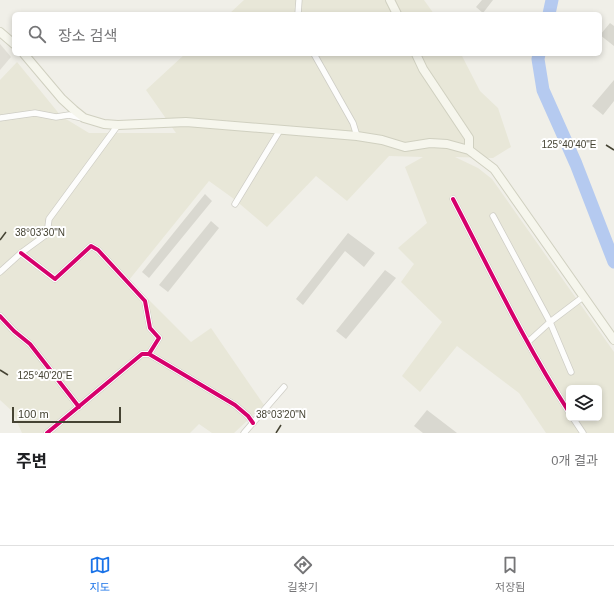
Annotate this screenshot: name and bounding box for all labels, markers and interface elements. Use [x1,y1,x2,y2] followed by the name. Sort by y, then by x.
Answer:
[12,12,602,56] search box
[26,23,48,45] icon: search
[58,27,117,44] text: 장소 검색
[541,139,597,150] text: 125°40'40"E
[15,227,65,238] text: 38°03'30"N
[17,370,73,381] text: 125°40'20"E
[566,385,602,421] map controls
[566,385,602,421] button: layers
[12,405,121,424] scale bar
[18,408,49,420] text: 100 m
[256,409,306,420] text: 38°03'20"N
[16,452,47,471] text: 주변
[551,453,598,468] text: 0개 결과
[89,554,111,594] tab: 지도
[288,554,318,594] tab: 길찾기
[495,554,525,594] tab: 저장됨

